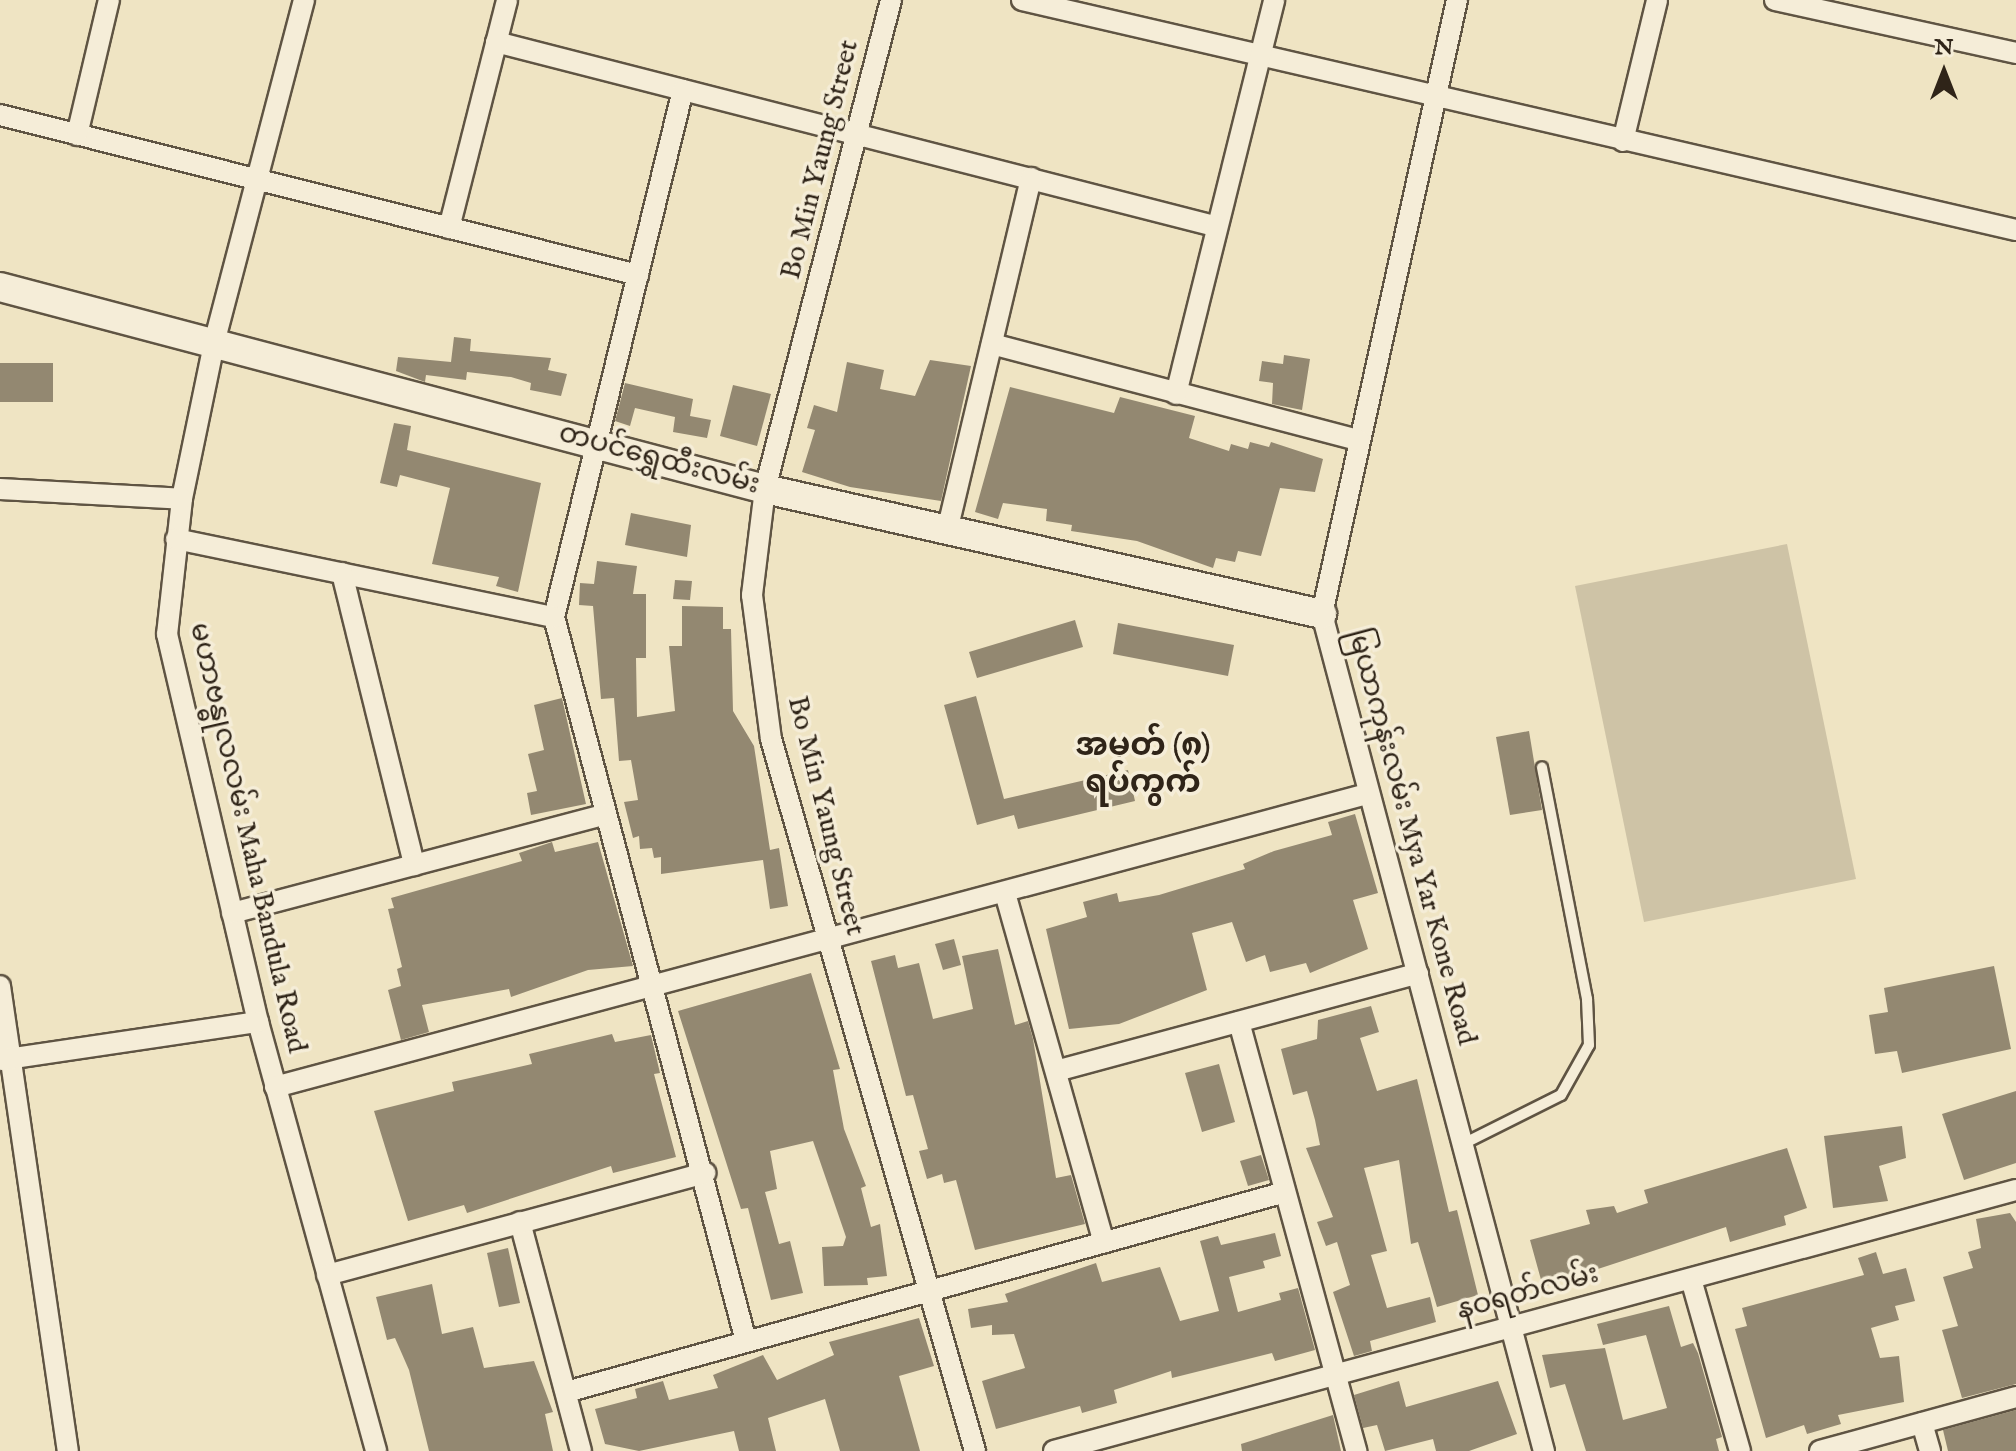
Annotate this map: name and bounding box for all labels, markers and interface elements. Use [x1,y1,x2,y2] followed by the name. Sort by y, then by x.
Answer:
[1904,32,1984,112] north arrow
[1934,34,1954,62] text: N
[775,37,867,283] street label: Bo Min Yaung Street
[555,417,763,503] street label: တပင်ရွှေထီးလမ်း
[181,620,313,1056] street label: မဟာဗန္ဓုလလမ်း Maha Bandula Road
[1339,625,1483,1049] street label: မြယာကုန်းလမ်း Mya Yar Kone Road
[779,693,871,939] street label: Bo Min Yaung Street
[1076,729,1210,804] district label: အမှတ် (၈) ရပ်ကွက်
[1453,1258,1603,1328] street label: နဝရတ်လမ်း

